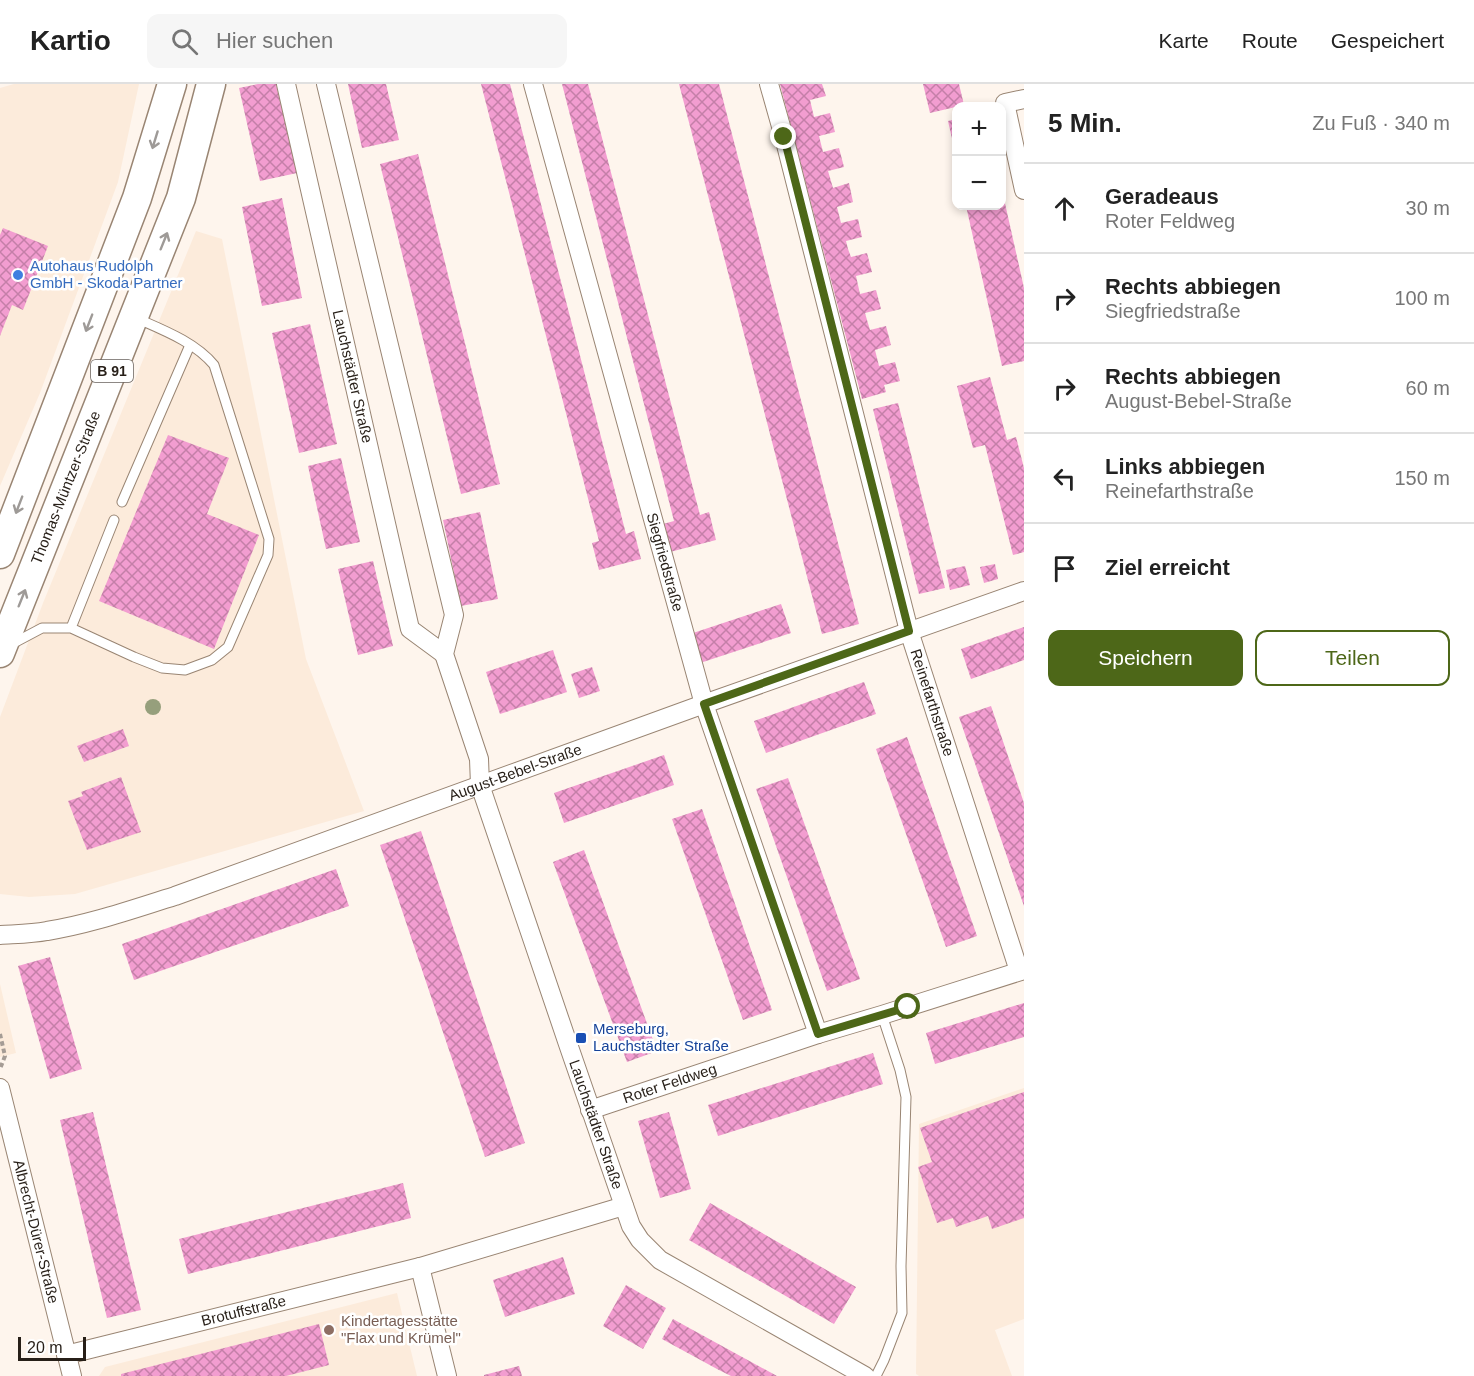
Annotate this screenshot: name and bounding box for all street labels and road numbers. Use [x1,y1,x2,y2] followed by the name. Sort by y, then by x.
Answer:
[330,308,376,445] street label: Lauchstädter Straße
[91,360,133,382] road number: B 91
[27,408,103,567] street label: Thomas-Müntzer-Straße
[644,511,687,613] street label: Siegfriedstraße
[907,647,958,758] street label: Reinefarthstraße
[446,740,584,804] street label: August-Bebel-Straße
[566,1057,627,1191] street label: Lauchstädter Straße
[621,1059,719,1106] street label: Roter Feldweg
[10,1158,63,1305] street label: Albrecht-Dürer-Straße
[199,1292,287,1329] street label: Brotuffstraße

